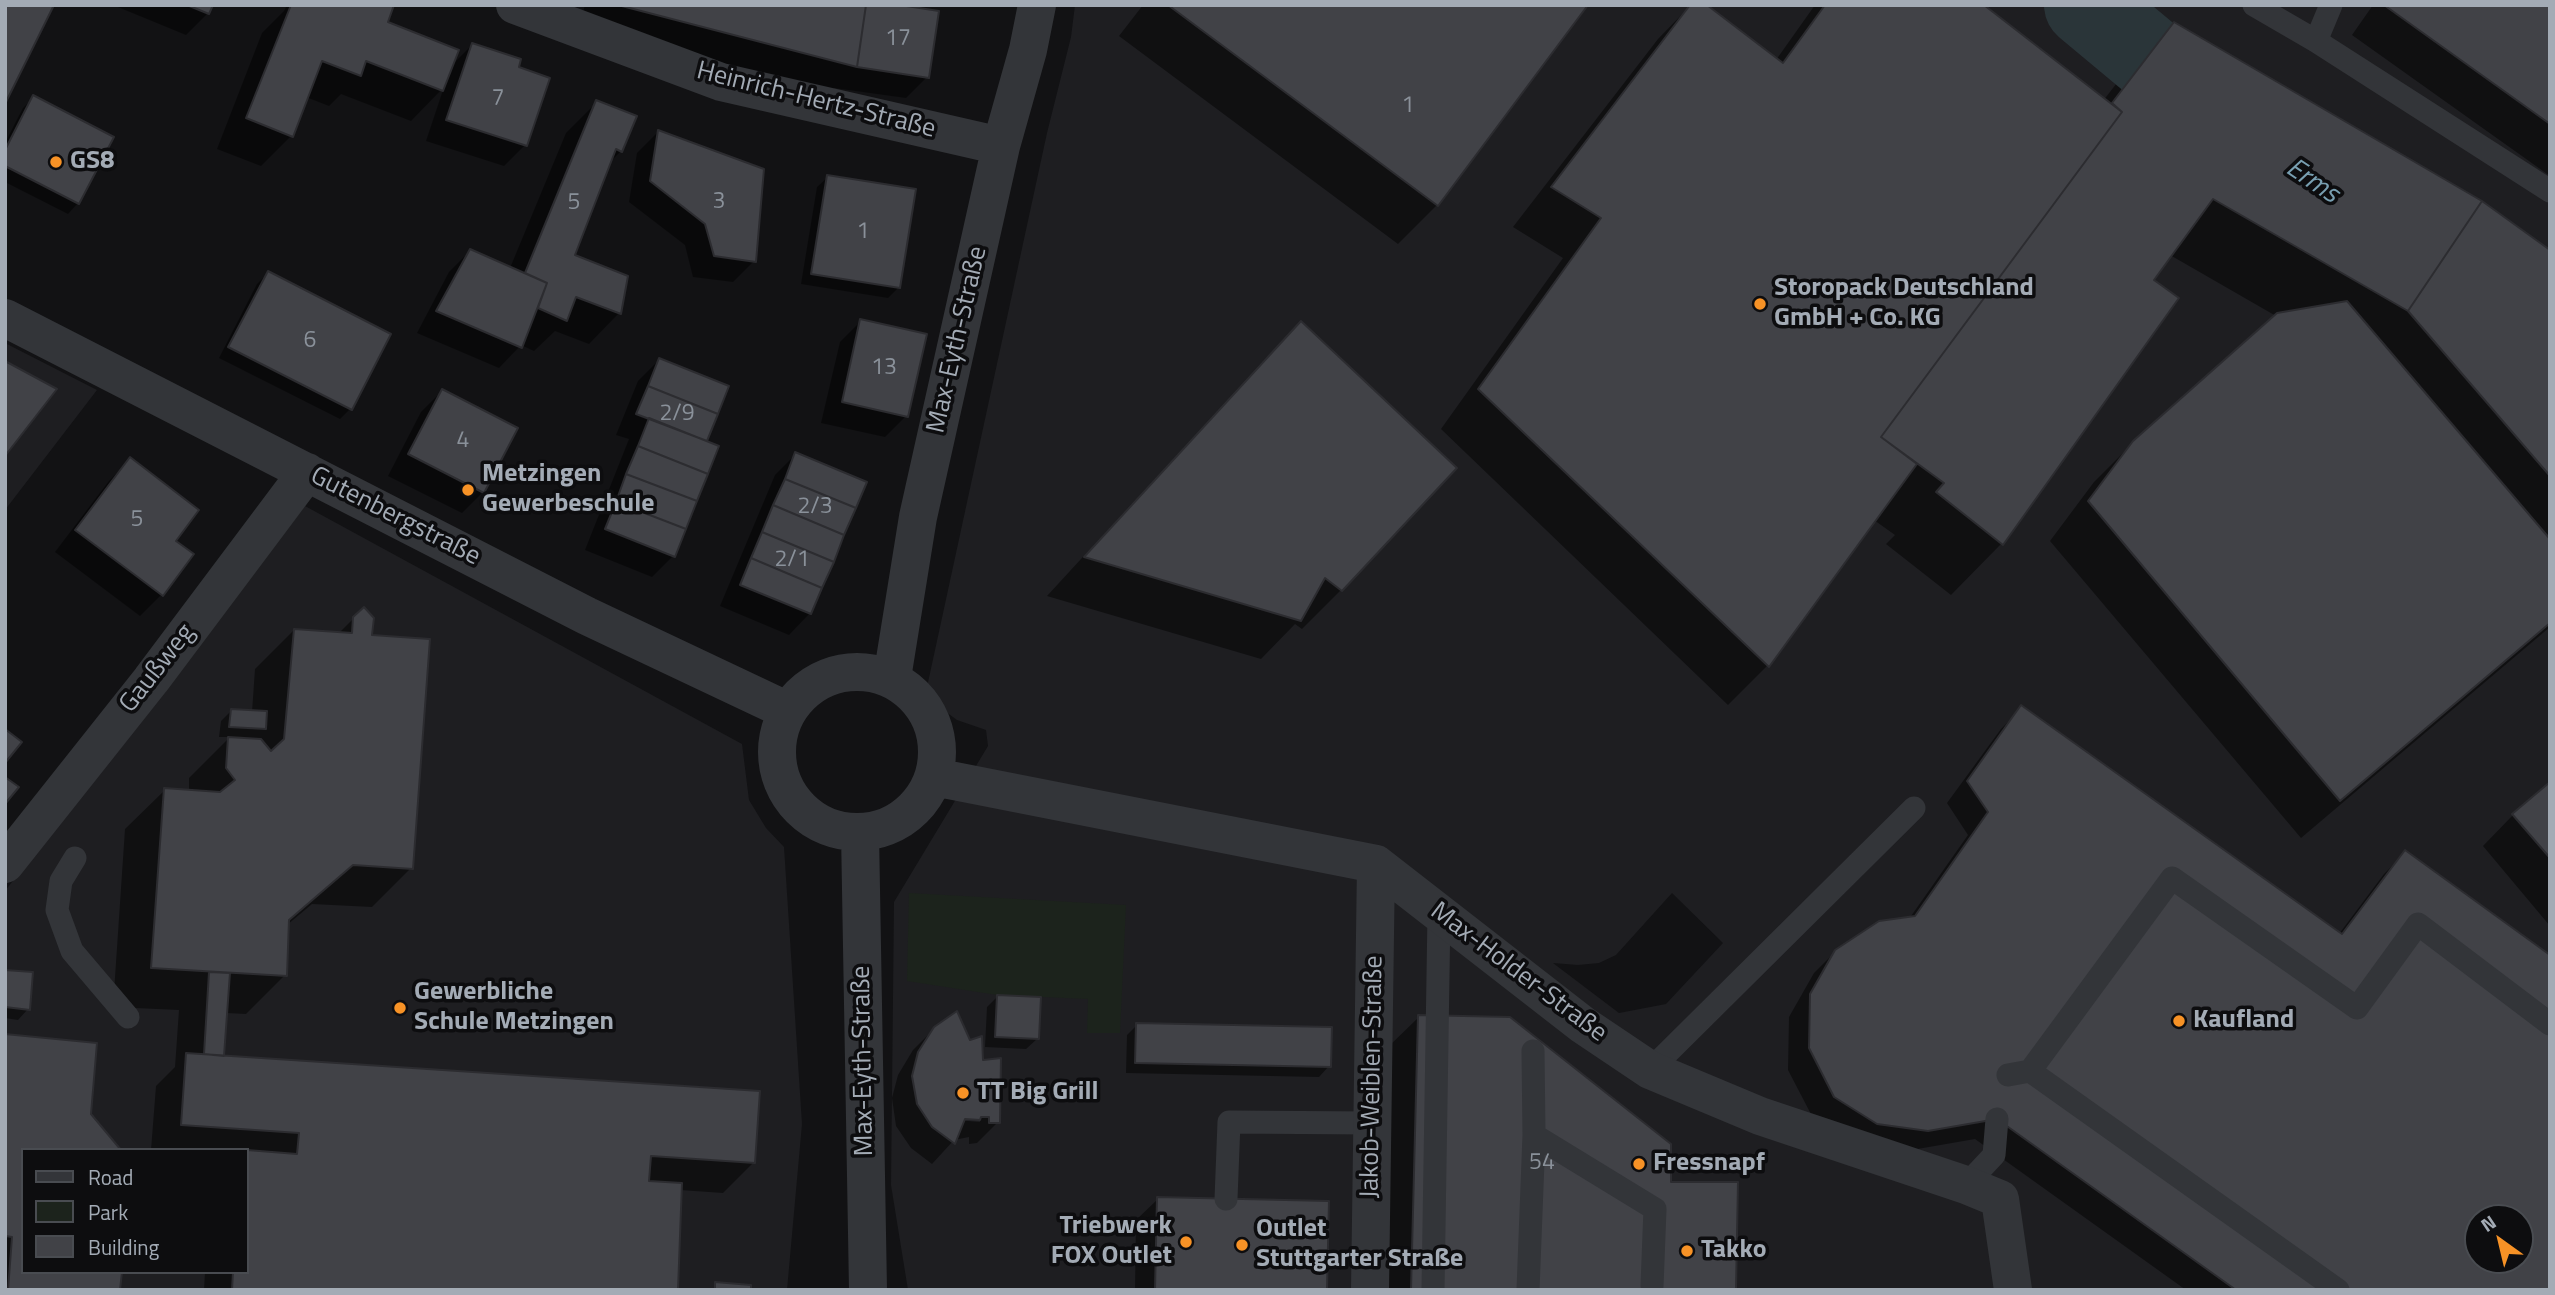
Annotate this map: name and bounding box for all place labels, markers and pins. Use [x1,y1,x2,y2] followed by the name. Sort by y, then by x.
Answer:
[70,146,115,178] place label: GS8
[48,154,64,170] marker: GS8
[1774,273,2034,334] place label: Storopack Deutschland GmbH + Co. KG
[1752,296,1768,312] marker: Storopack Deutschland GmbH + Co. KG
[482,459,654,520] place label: Metzingen Gewerbeschule
[460,482,476,498] marker: Metzingen Gewerbeschule
[414,977,614,1038] place label: Gewerbliche Schule Metzingen
[392,1000,408,1016] marker: Gewerbliche Schule Metzingen
[2193,1005,2294,1037] place label: Kaufland
[2171,1013,2187,1029] marker: Kaufland
[977,1077,1099,1109] place label: TT Big Grill
[955,1085,971,1101] marker: TT Big Grill
[1653,1148,1765,1180] place label: Fressnapf
[1631,1156,1647,1172] marker: Fressnapf
[1051,1211,1172,1272] place label: Triebwerk FOX Outlet
[1256,1214,1463,1276] place label: Outlet Stuttgarter Straße
[1178,1234,1194,1250] marker: Triebwerk FOX Outlet
[1701,1235,1766,1267] place label: Takko
[1234,1237,1250,1253] marker: Outlet Stuttgarter Straße
[1679,1243,1695,1259] marker: Takko

